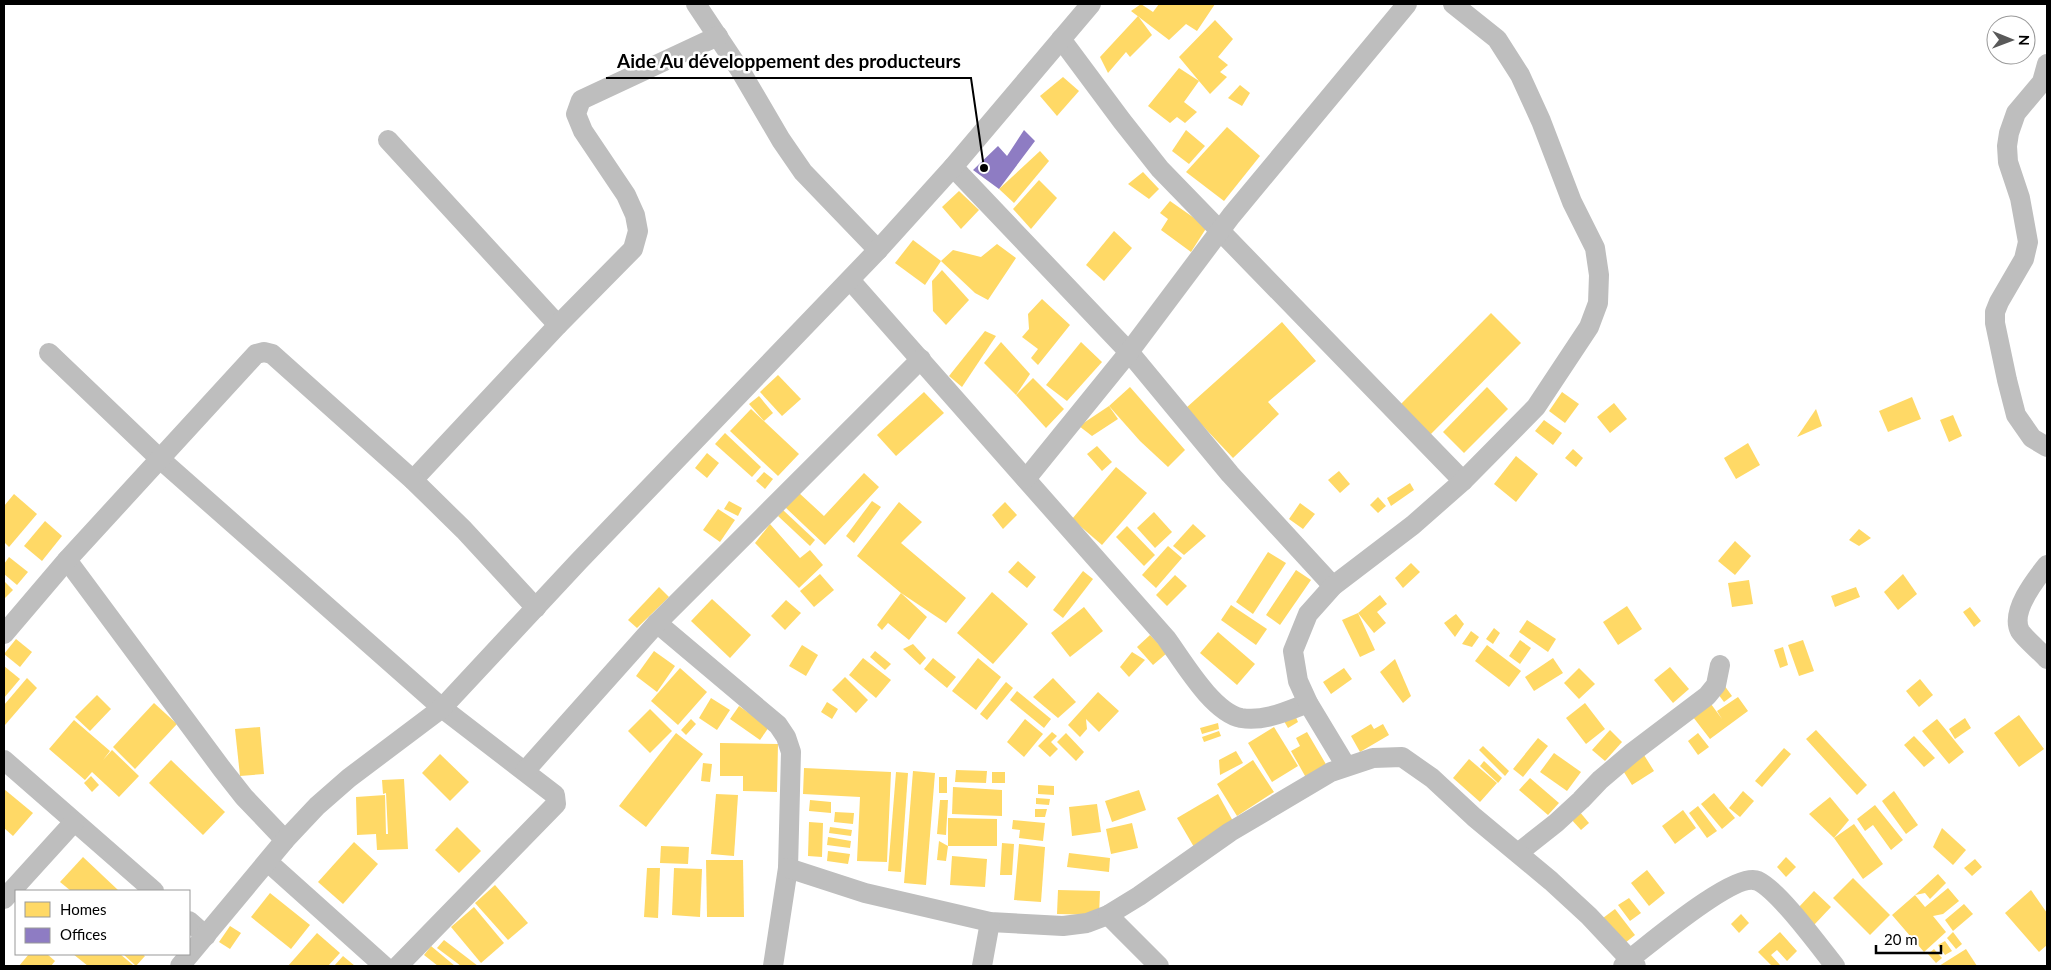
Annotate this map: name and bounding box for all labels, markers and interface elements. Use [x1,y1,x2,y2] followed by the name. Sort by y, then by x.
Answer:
[1986,15,2036,65] north arrow
[2016,35,2033,46] text: N
[606,44,971,78] callout: Aide Au développement des producteurs
[616,49,961,72] text: Aide Au développement des producteurs
[15,890,190,955] legend
[60,900,106,918] text: Homes
[1876,922,1941,954] scale bar
[60,925,107,943] text: Offices
[1884,930,1918,948] text: 20 m

